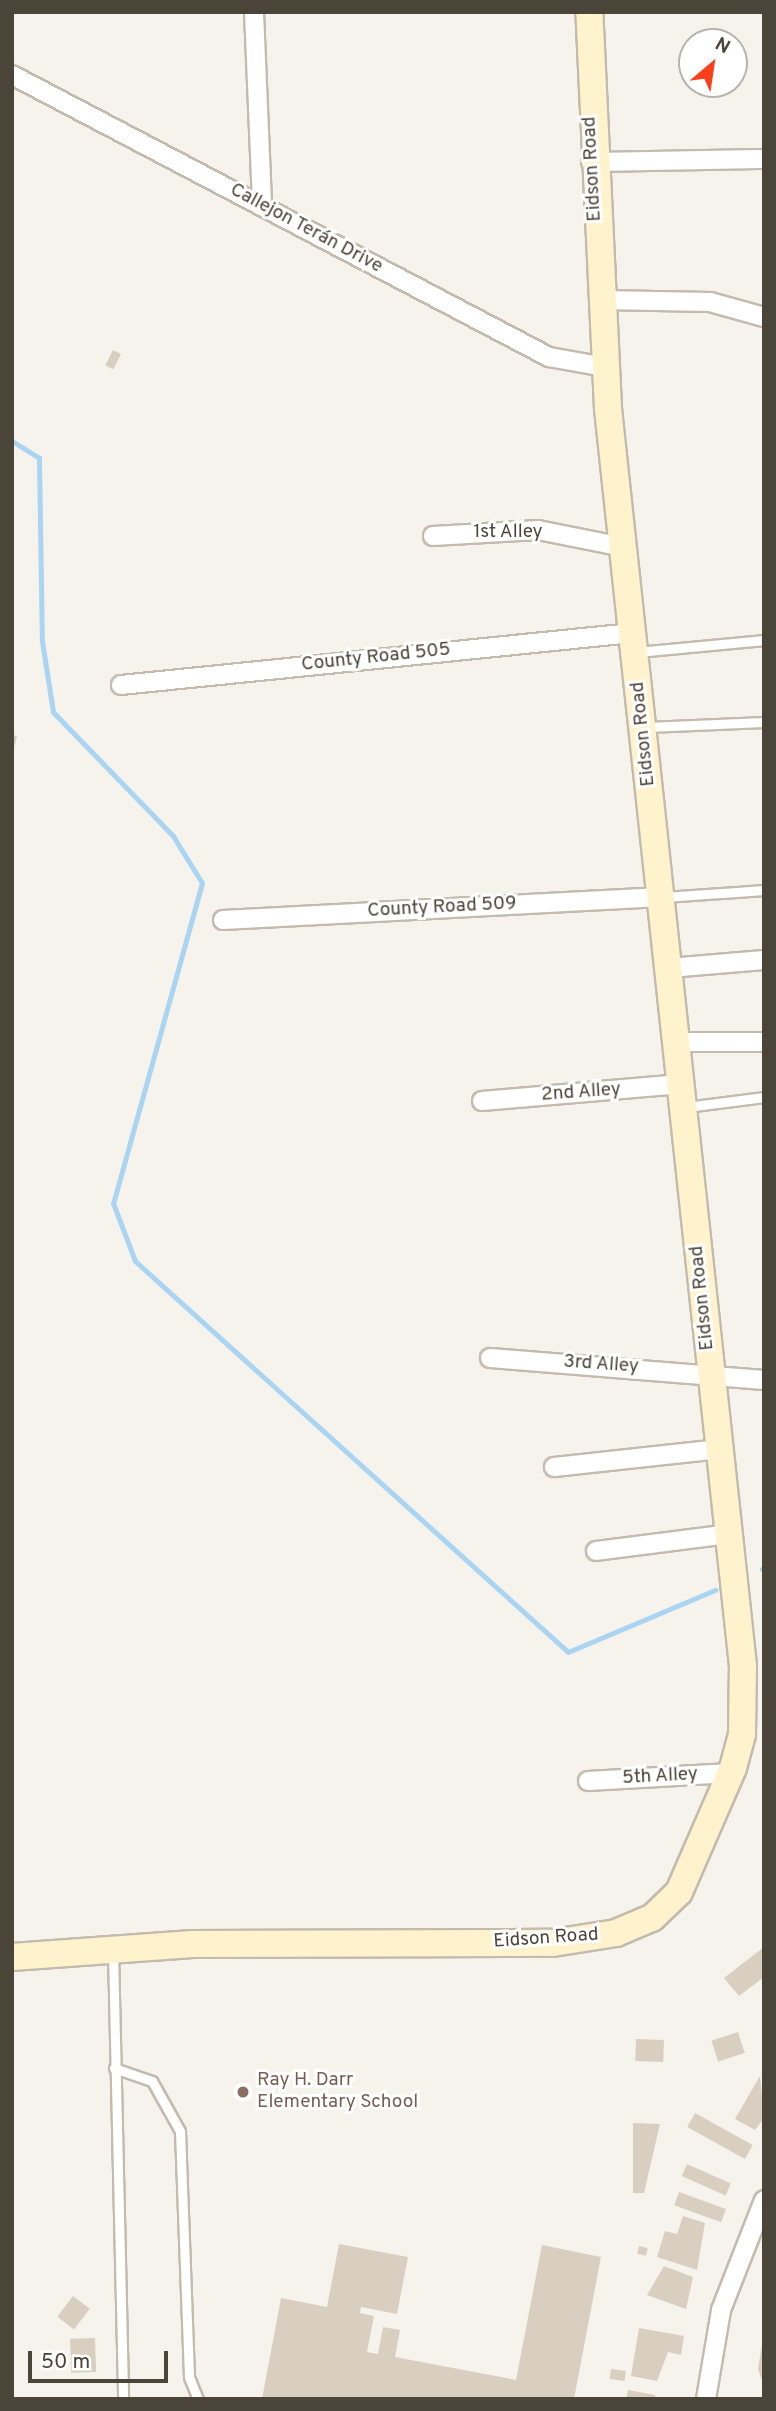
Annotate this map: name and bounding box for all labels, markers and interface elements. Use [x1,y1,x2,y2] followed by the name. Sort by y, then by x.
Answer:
[678,28,748,98] north arrow
[710,33,734,60] text: N
[579,116,607,222] street label: Eidson Road
[225,179,387,279] street label: Callejon Terán Drive
[473,522,543,544] street label: 1st Alley
[300,639,452,677] street label: County Road 505
[627,680,661,788] street label: Eidson Road
[367,893,517,923] street label: County Road 509
[540,1079,622,1107] street label: 2nd Alley
[686,1244,720,1352] street label: Eidson Road
[562,1351,640,1379] street label: 3rd Alley
[621,1764,699,1790] street label: 5th Alley
[493,1924,599,1954] street label: Eidson Road
[257,2070,418,2114] place label: Ray H. Darr Elementary School
[235,2084,251,2100] marker: Ray H. Darr Elementary School
[32,2338,172,2382] scale bar
[41,2349,90,2376] text: 50 m

